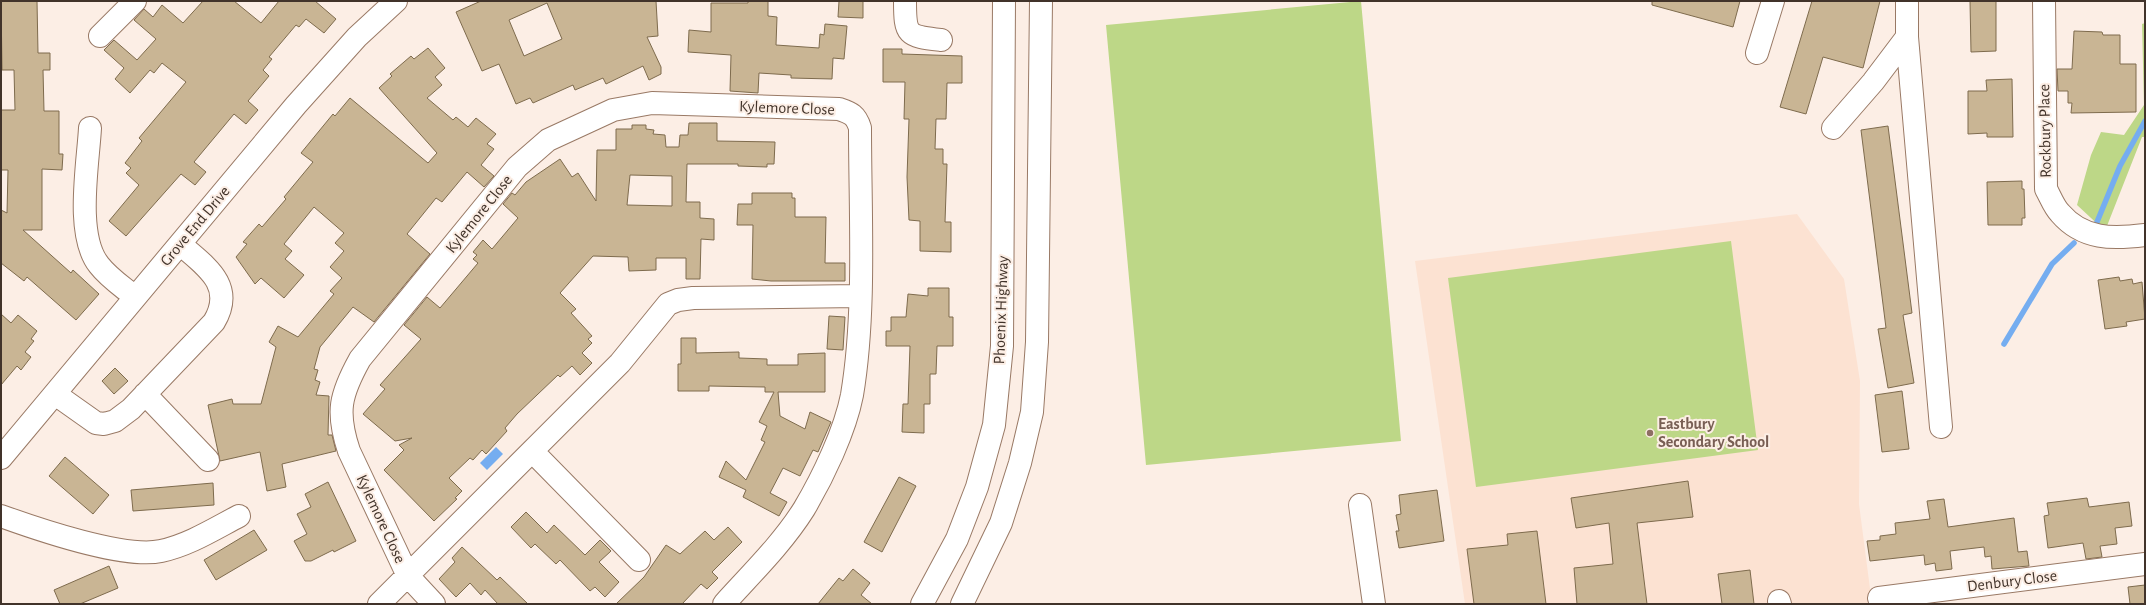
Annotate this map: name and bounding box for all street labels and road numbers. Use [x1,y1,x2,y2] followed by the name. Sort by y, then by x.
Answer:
[2036,84,2055,178] street label: Rockbury Place
[739,98,835,119] street label: Kylemore Close
[443,172,516,257] street label: Kylemore Close
[157,183,233,269] street label: Grove End Drive
[991,255,1012,365] street label: Phoenix Highway
[353,472,408,566] street label: Kylemore Close
[1966,568,2058,595] street label: Denbury Close

